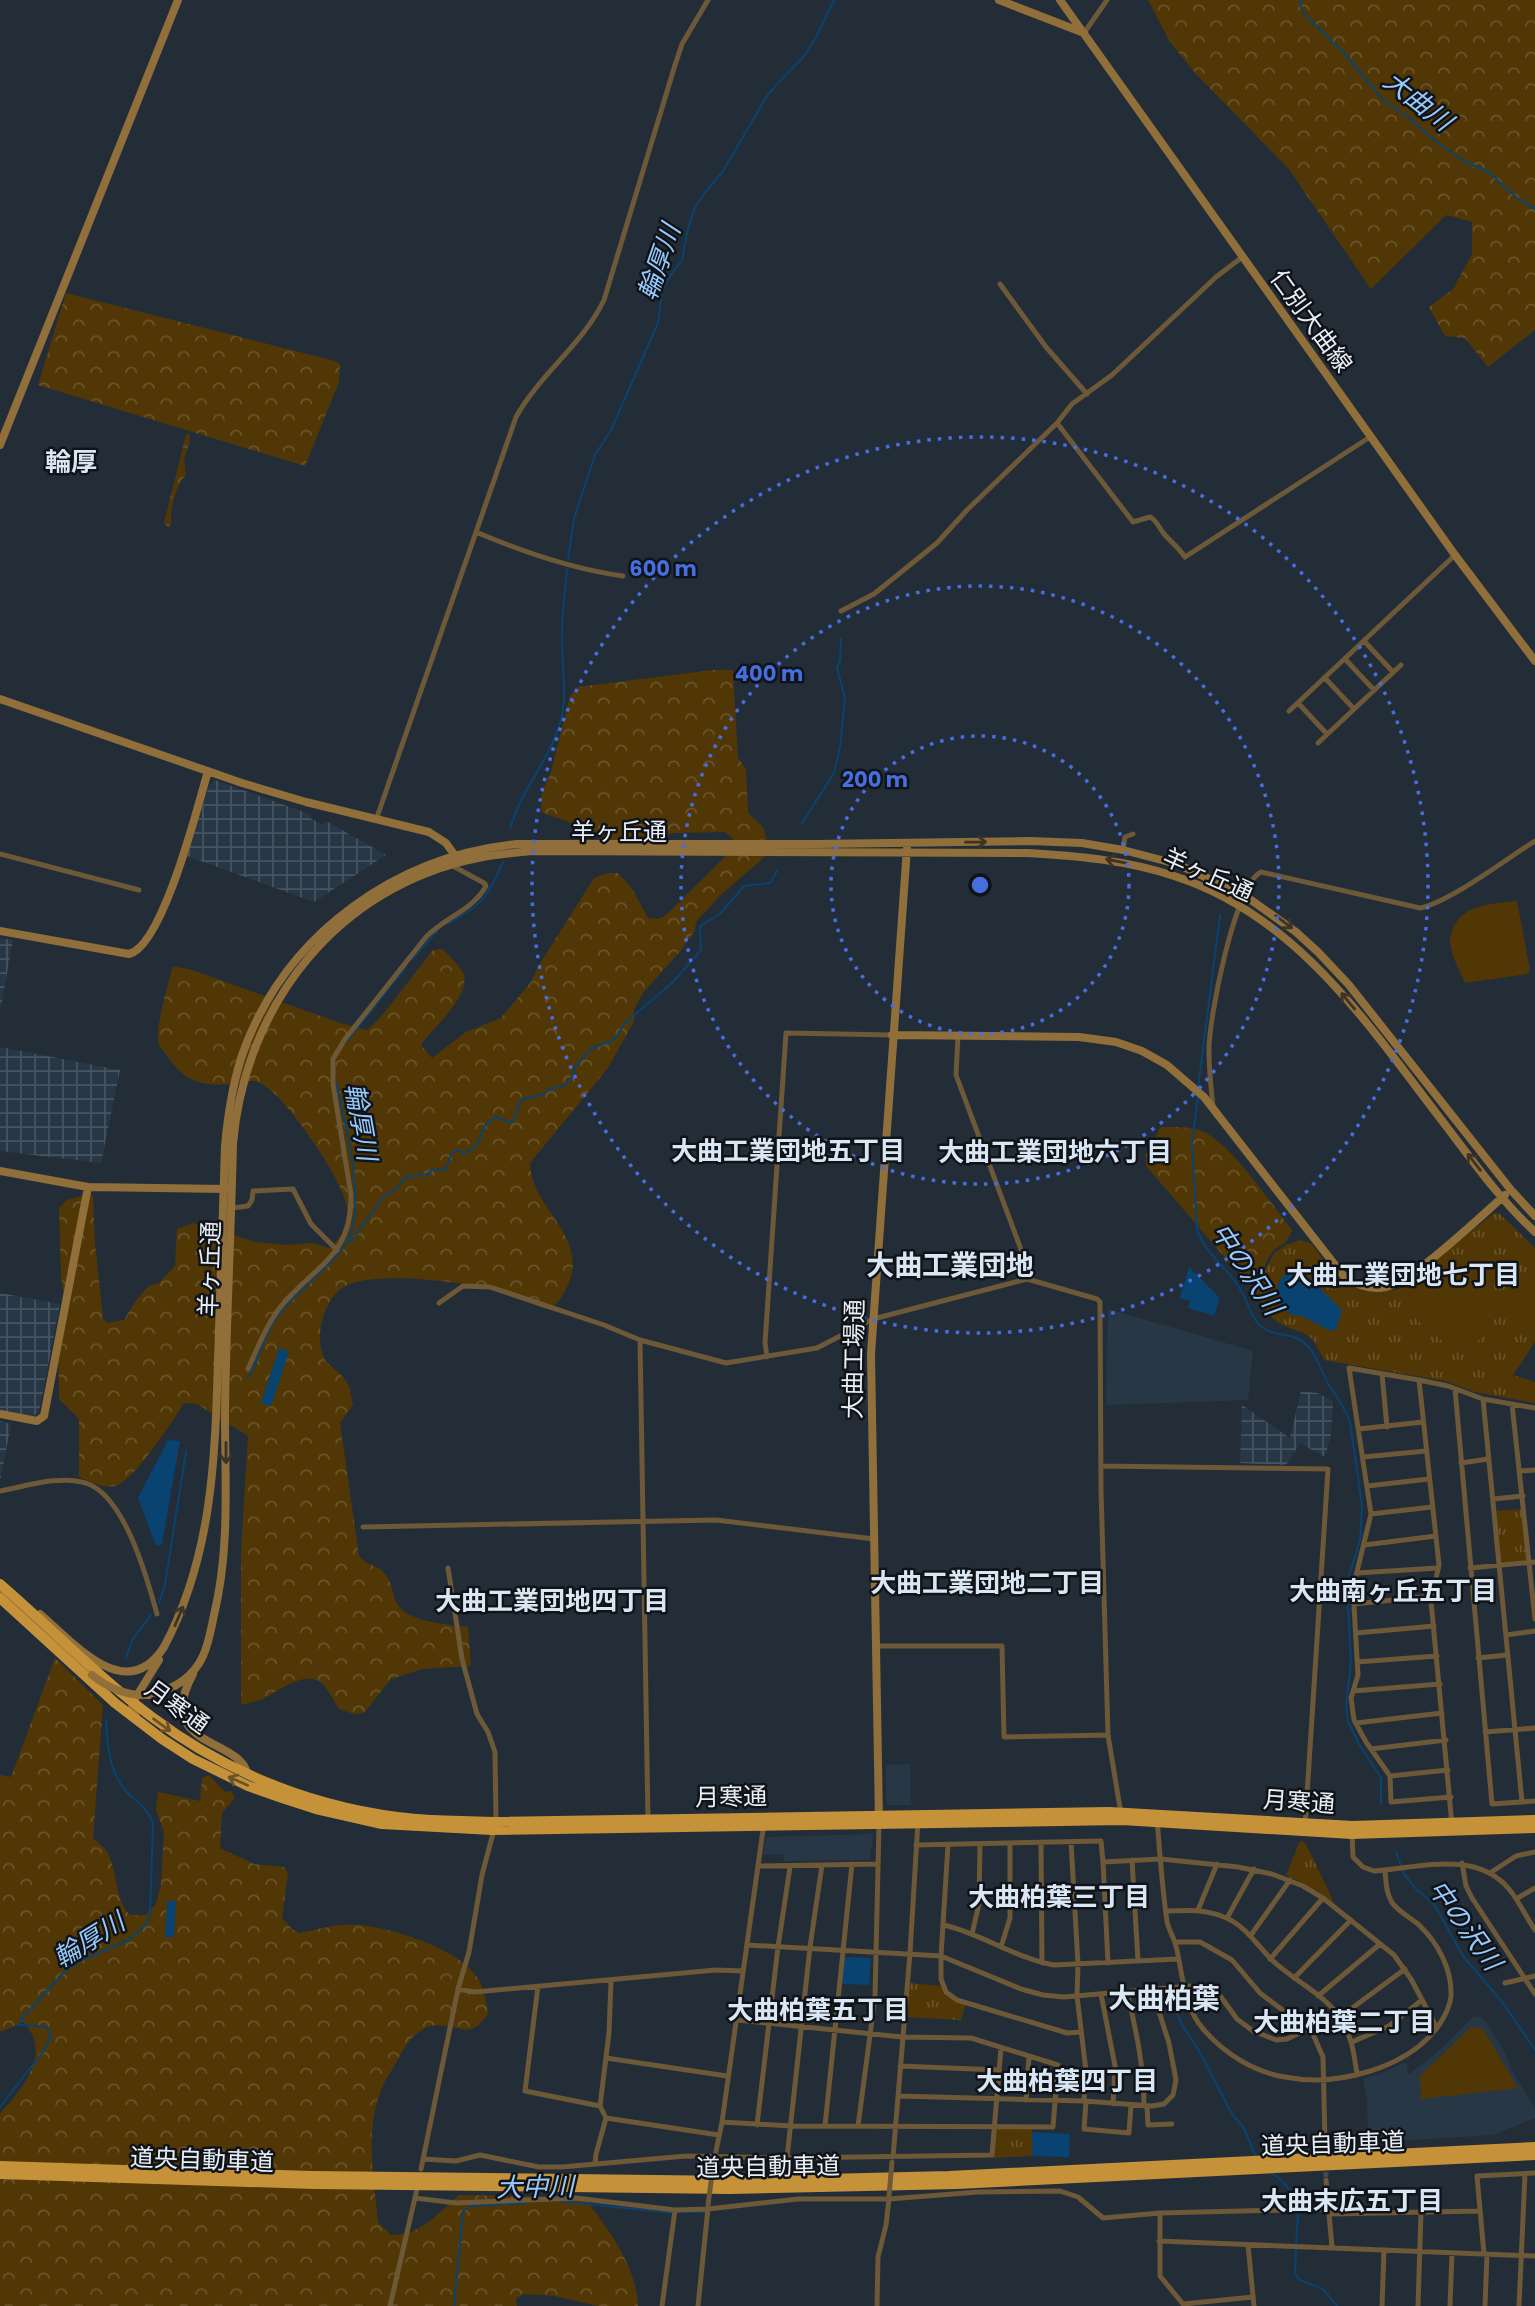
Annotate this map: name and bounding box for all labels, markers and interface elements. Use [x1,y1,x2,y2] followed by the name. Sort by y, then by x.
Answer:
[1376,63,1462,141] water label: 大曲川
[629,216,690,305] water label: 輪厚川
[1263,262,1360,379] street label: 仁別大曲線
[45,444,97,480] district label: 輪厚
[629,554,697,583] text: 600 m
[735,659,803,688] text: 400 m
[842,765,908,794] text: 200 m
[571,815,667,848] street label: 羊ヶ丘通
[964,835,987,849] one-way arrow
[1158,840,1259,909] street label: 羊ヶ丘通
[1105,854,1128,868] one-way arrow
[968,873,992,897] centre of rings
[1274,915,1292,930] one-way arrow
[1340,992,1356,1010] one-way arrow
[336,1080,386,1166] water label: 輪厚川
[671,1133,905,1169] district label: 大曲工業団地五丁目
[938,1134,1172,1170] district label: 大曲工業団地六丁目
[1467,1154,1482,1172] one-way arrow
[1203,1216,1293,1325] water label: 中の沢川
[191,1220,228,1318] street label: 羊ヶ丘通
[866,1246,1034,1285] district label: 大曲工業団地
[1286,1257,1520,1293] district label: 大曲工業団地七丁目
[836,1299,871,1419] street label: 大曲工場通
[219,1441,233,1464] one-way arrow
[870,1565,1104,1601] district label: 大曲工業団地二丁目
[1289,1573,1497,1609] district label: 大曲南ヶ丘五丁目
[435,1583,669,1619] district label: 大曲工業団地四丁目
[173,1606,186,1628] one-way arrow
[138,1672,216,1741] street label: 月寒通
[153,1717,172,1732] one-way arrow
[228,1774,249,1787] one-way arrow
[695,1779,767,1814] street label: 月寒通
[1262,1783,1336,1820] street label: 月寒通
[1420,1872,1512,1980] water label: 中の沢川
[968,1879,1150,1915] district label: 大曲柏葉三丁目
[46,1902,134,1976] water label: 輪厚川
[1108,1979,1220,2018] district label: 大曲柏葉
[727,1992,909,2028] district label: 大曲柏葉五丁目
[1253,2004,1435,2040] district label: 大曲柏葉二丁目
[976,2063,1158,2099] district label: 大曲柏葉四丁目
[1260,2124,1406,2163] street label: 道央自動車道
[129,2140,275,2179] street label: 道央自動車道
[696,2149,840,2184] street label: 道央自動車道
[496,2168,577,2206] water label: 大中川
[1261,2183,1443,2219] district label: 大曲末広五丁目

